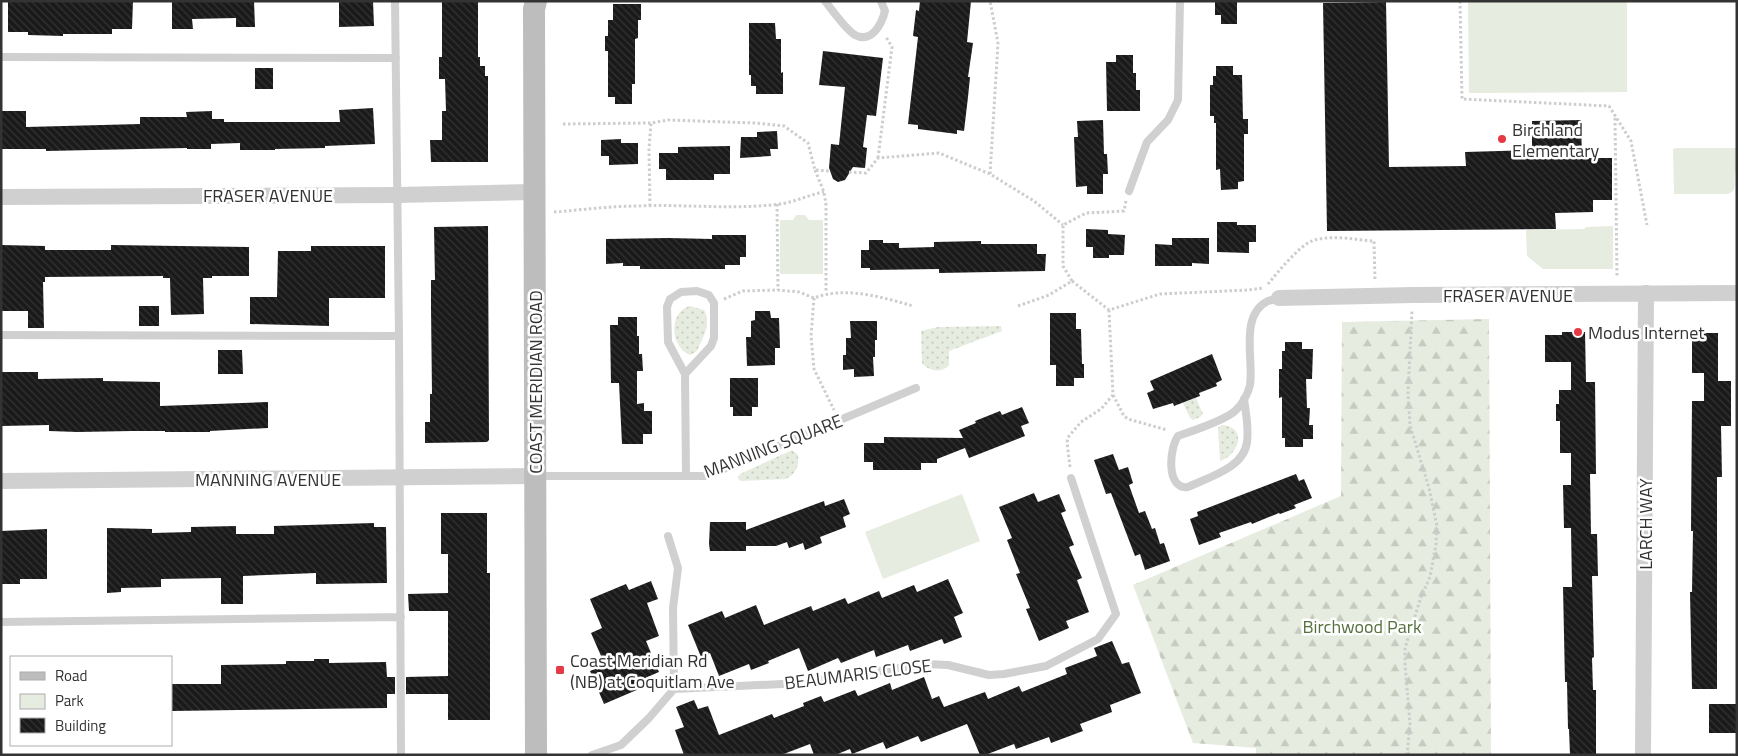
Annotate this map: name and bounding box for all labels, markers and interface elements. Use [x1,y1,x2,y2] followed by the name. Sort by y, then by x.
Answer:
[1512,116,1600,164] place label: Birchland Elementary
[1496,133,1508,145] marker: Birchland Elementary
[203,182,333,209] street label: FRASER AVENUE
[1443,282,1573,309] street label: FRASER AVENUE
[522,290,549,474] street label: COAST MERIDIAN ROAD
[1588,319,1705,346] place label: Modus Internet
[1572,326,1584,338] marker: Modus Internet
[700,407,846,485] street label: MANNING SQUARE
[195,466,341,493] street label: MANNING AVENUE
[1632,478,1659,570] street label: LARCH WAY
[1302,613,1422,640] park label: Birchwood Park
[570,647,735,695] place label: Coast Meridian Rd (NB) at Coquitlam Ave
[783,652,933,696] street label: BEAUMARIS CLOSE
[10,656,172,746] legend
[55,664,87,687] text: Road
[554,664,566,676] marker: Coast Meridian Rd (NB) at Coquitlam Ave
[55,689,84,712] text: Park
[55,714,106,737] text: Building

